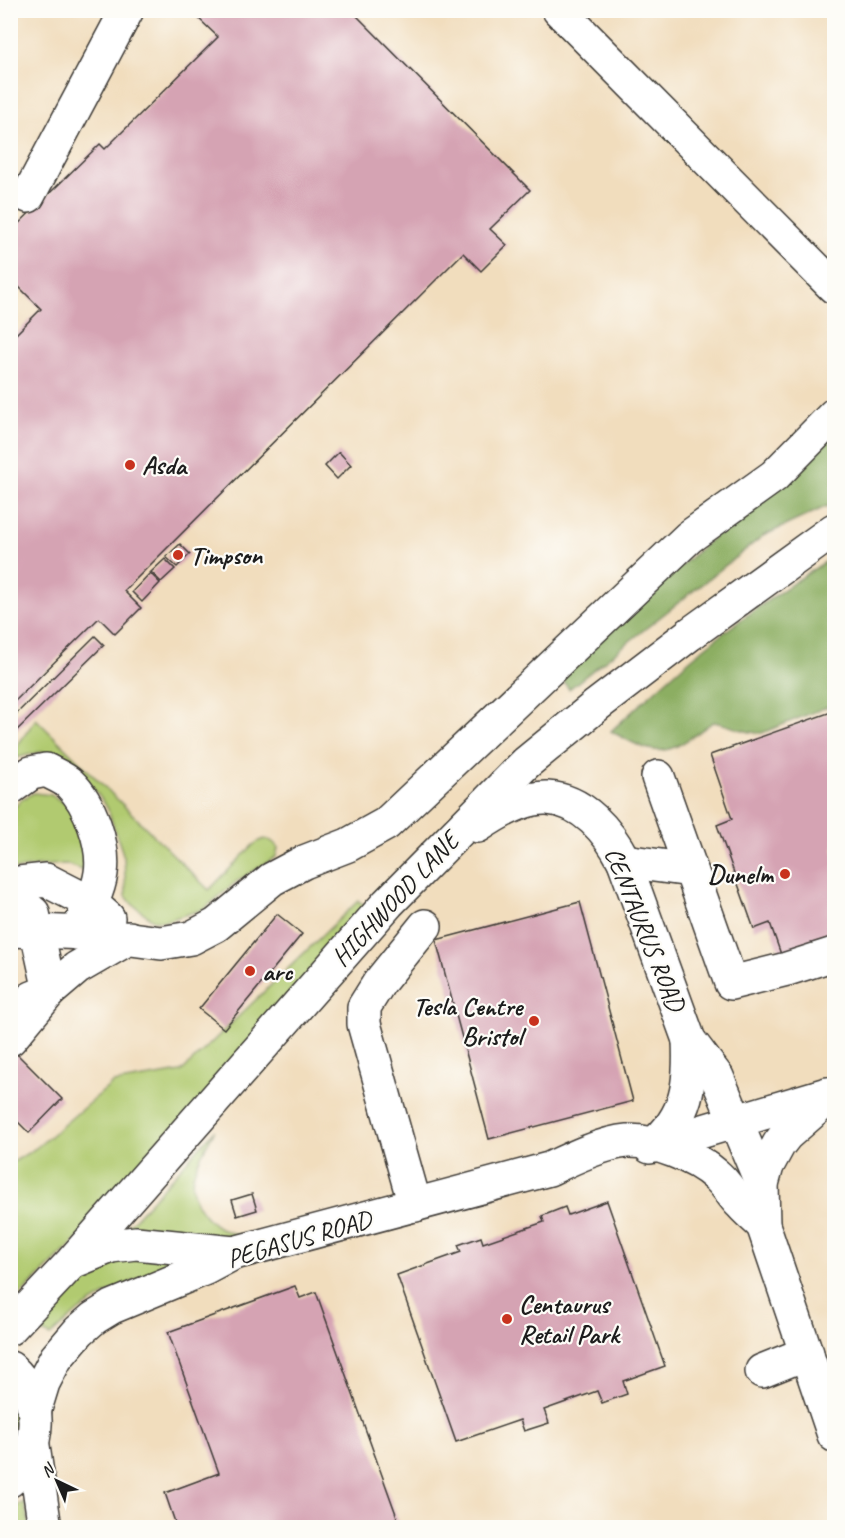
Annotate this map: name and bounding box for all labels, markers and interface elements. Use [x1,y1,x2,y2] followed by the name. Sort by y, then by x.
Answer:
[142,449,189,482] place label: Asda
[123,458,137,472] marker: Asda
[190,539,263,572] place label: Timpson
[171,548,185,562] marker: Timpson
[324,822,468,973] street label: HIGHWOOD LANE
[597,842,694,1018] street label: CENTAURUS ROAD
[708,858,774,891] place label: Dunelm
[778,867,792,881] marker: Dunelm
[262,955,294,988] place label: arc
[243,964,257,978] marker: arc
[413,990,527,1053] place label: Tesla Centre Bristol
[527,1014,541,1028] marker: Tesla Centre Bristol
[223,1202,378,1275] street label: PEGASUS ROAD
[519,1288,621,1351] place label: Centaurus Retail Park
[500,1312,514,1326] marker: Centaurus Retail Park
[27,1451,87,1511] north arrow
[37,1458,60,1482] text: N

